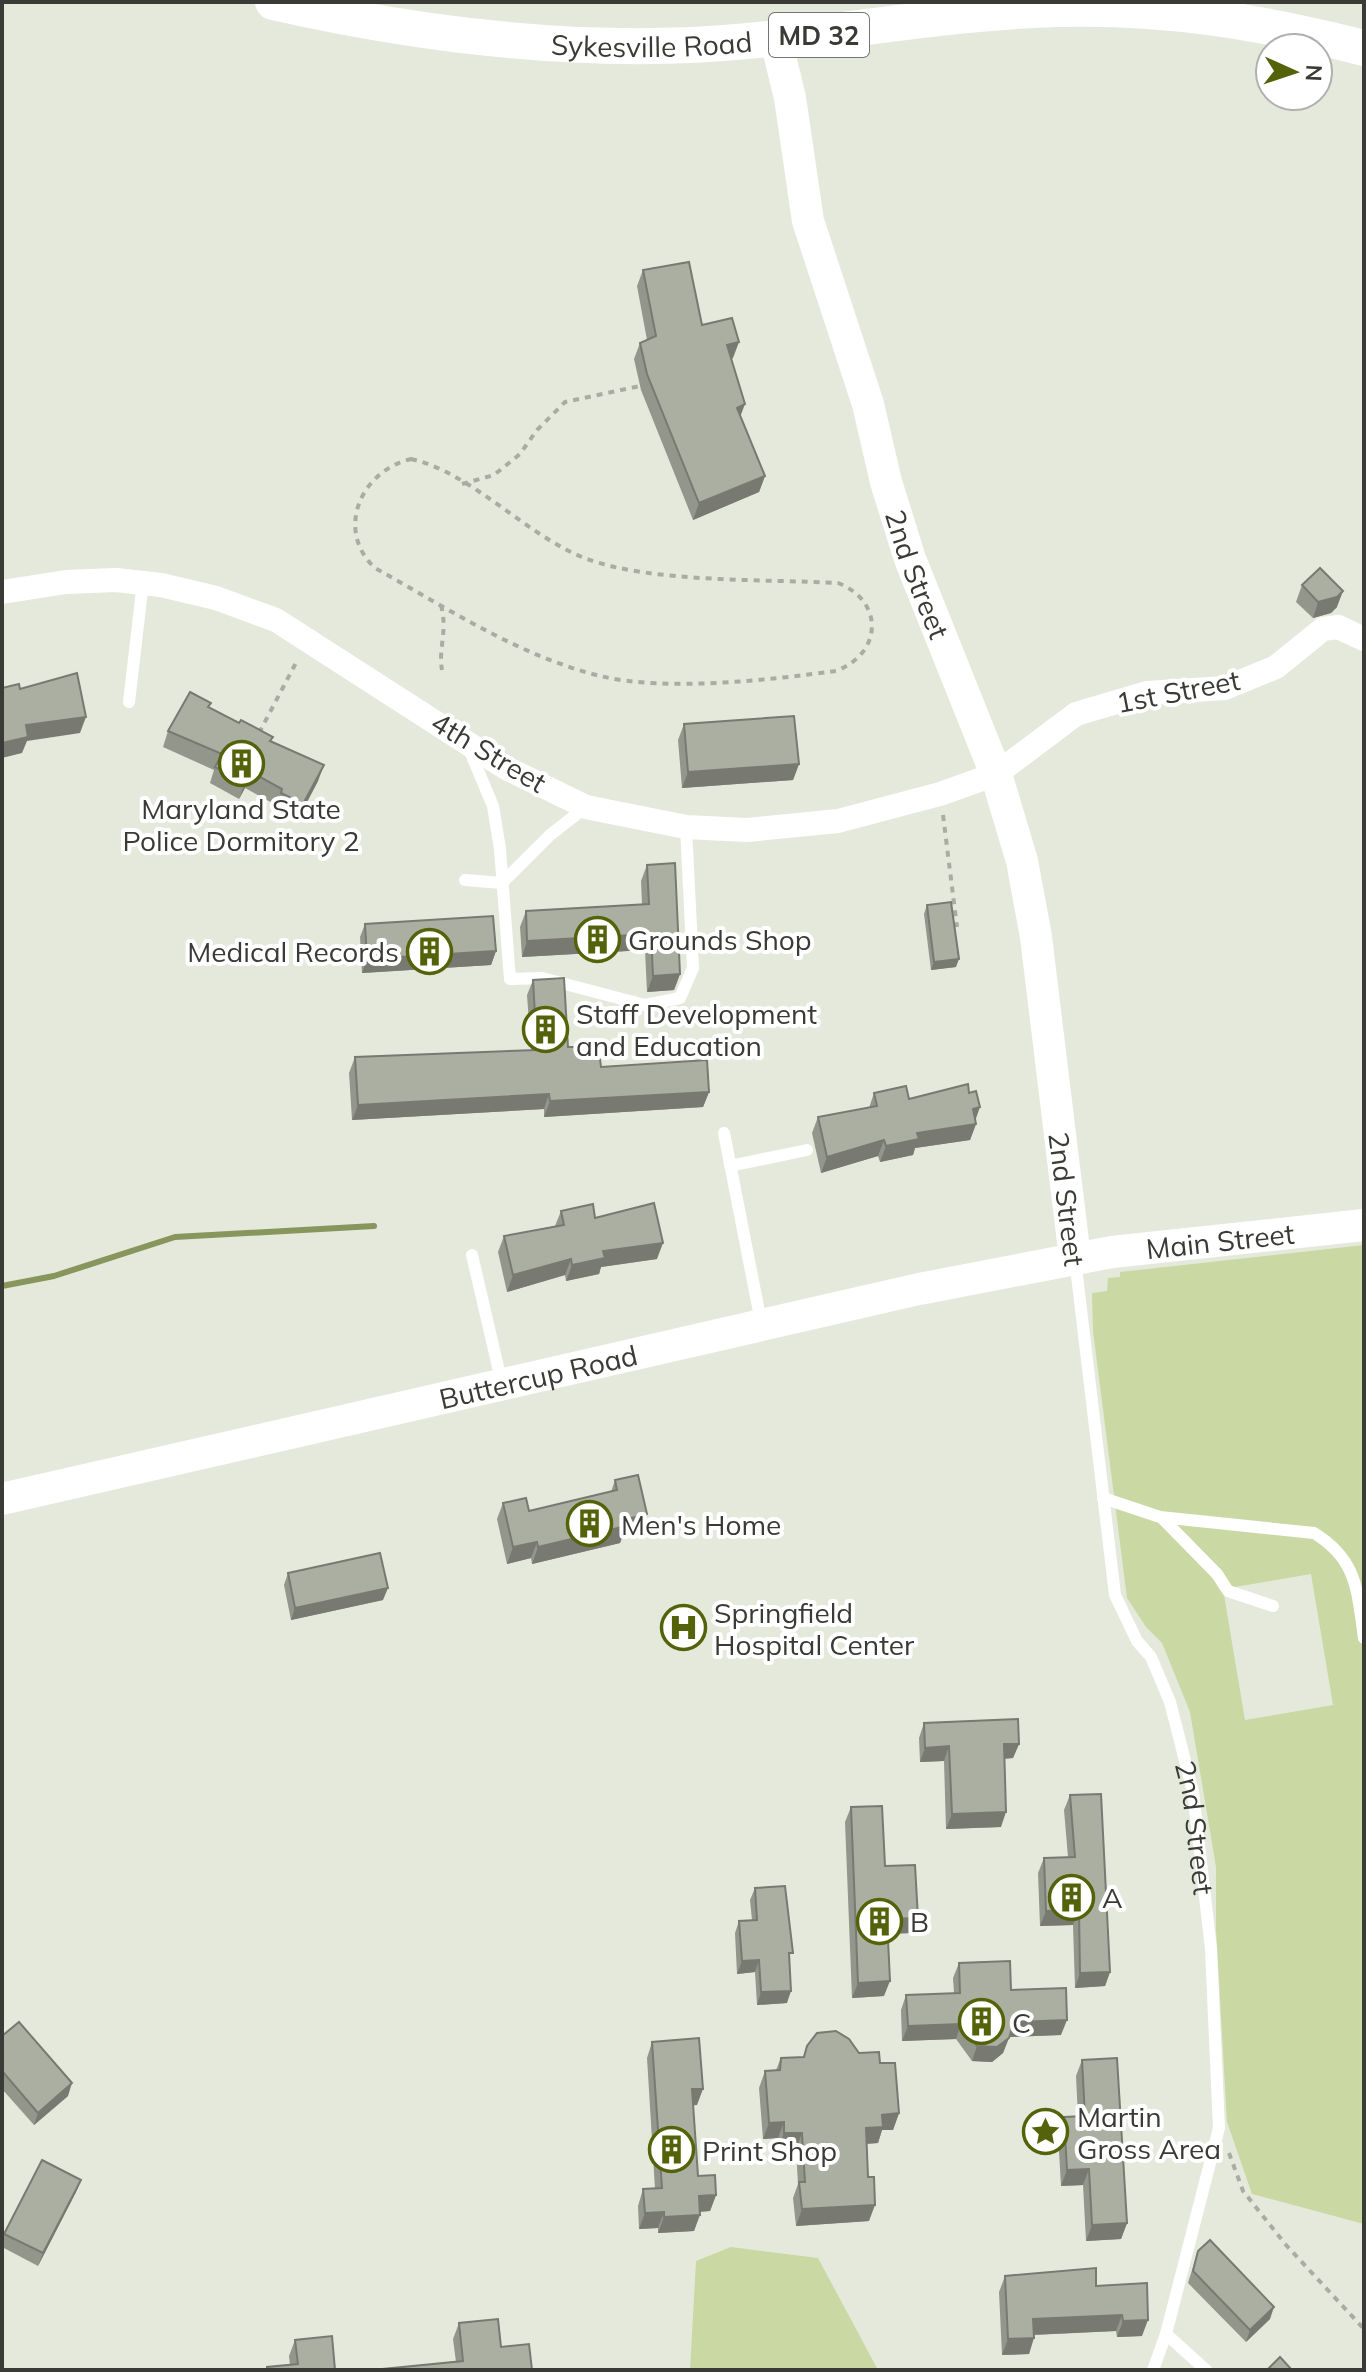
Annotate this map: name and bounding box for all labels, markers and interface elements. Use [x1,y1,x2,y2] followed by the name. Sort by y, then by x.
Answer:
[769,13,869,57] road number: MD 32
[550,23,754,64] street label: Sykesville Road
[1254,32,1334,112] north arrow
[1300,64,1328,82] text: N
[878,505,958,644] street label: 2nd Street
[1113,662,1243,720] street label: 1st Street
[425,704,553,800] street label: 4th Street
[217,740,265,788] building icon: Maryland State Police Dormitory 2
[123,791,359,858] place label: Maryland State Police Dormitory 2
[573,915,621,963] building icon: Grounds Shop
[628,922,812,957] place label: Grounds Shop
[406,927,454,975] building icon: Medical Records
[187,934,399,969] place label: Medical Records
[576,996,817,1063] place label: Staff Development and Education
[521,1005,569,1053] building icon: Staff Development and Education
[1041,1130,1093,1268] street label: 2nd Street
[1144,1215,1296,1266] street label: Main Street
[436,1337,641,1416] street label: Buttercup Road
[566,1500,614,1548] building icon: Men's Home
[621,1507,781,1542] place label: Men's Home
[714,1595,915,1662] place label: Springfield Hospital Center
[659,1604,707,1652] hospital icon: Springfield Hospital Center
[1168,1757,1222,1897] street label: 2nd Street
[1047,1873,1095,1921] building icon: A
[1102,1880,1123,1915] place label: A
[855,1897,903,1945] building icon: B
[910,1904,929,1939] place label: B
[957,1998,1005,2046] building icon: C
[1012,2005,1031,2040] place label: C
[1077,2099,1221,2166] place label: Martin Gross Area
[1022,2108,1070,2156] place icon: Martin Gross Area
[647,2126,695,2174] building icon: Print Shop
[702,2133,837,2168] place label: Print Shop

